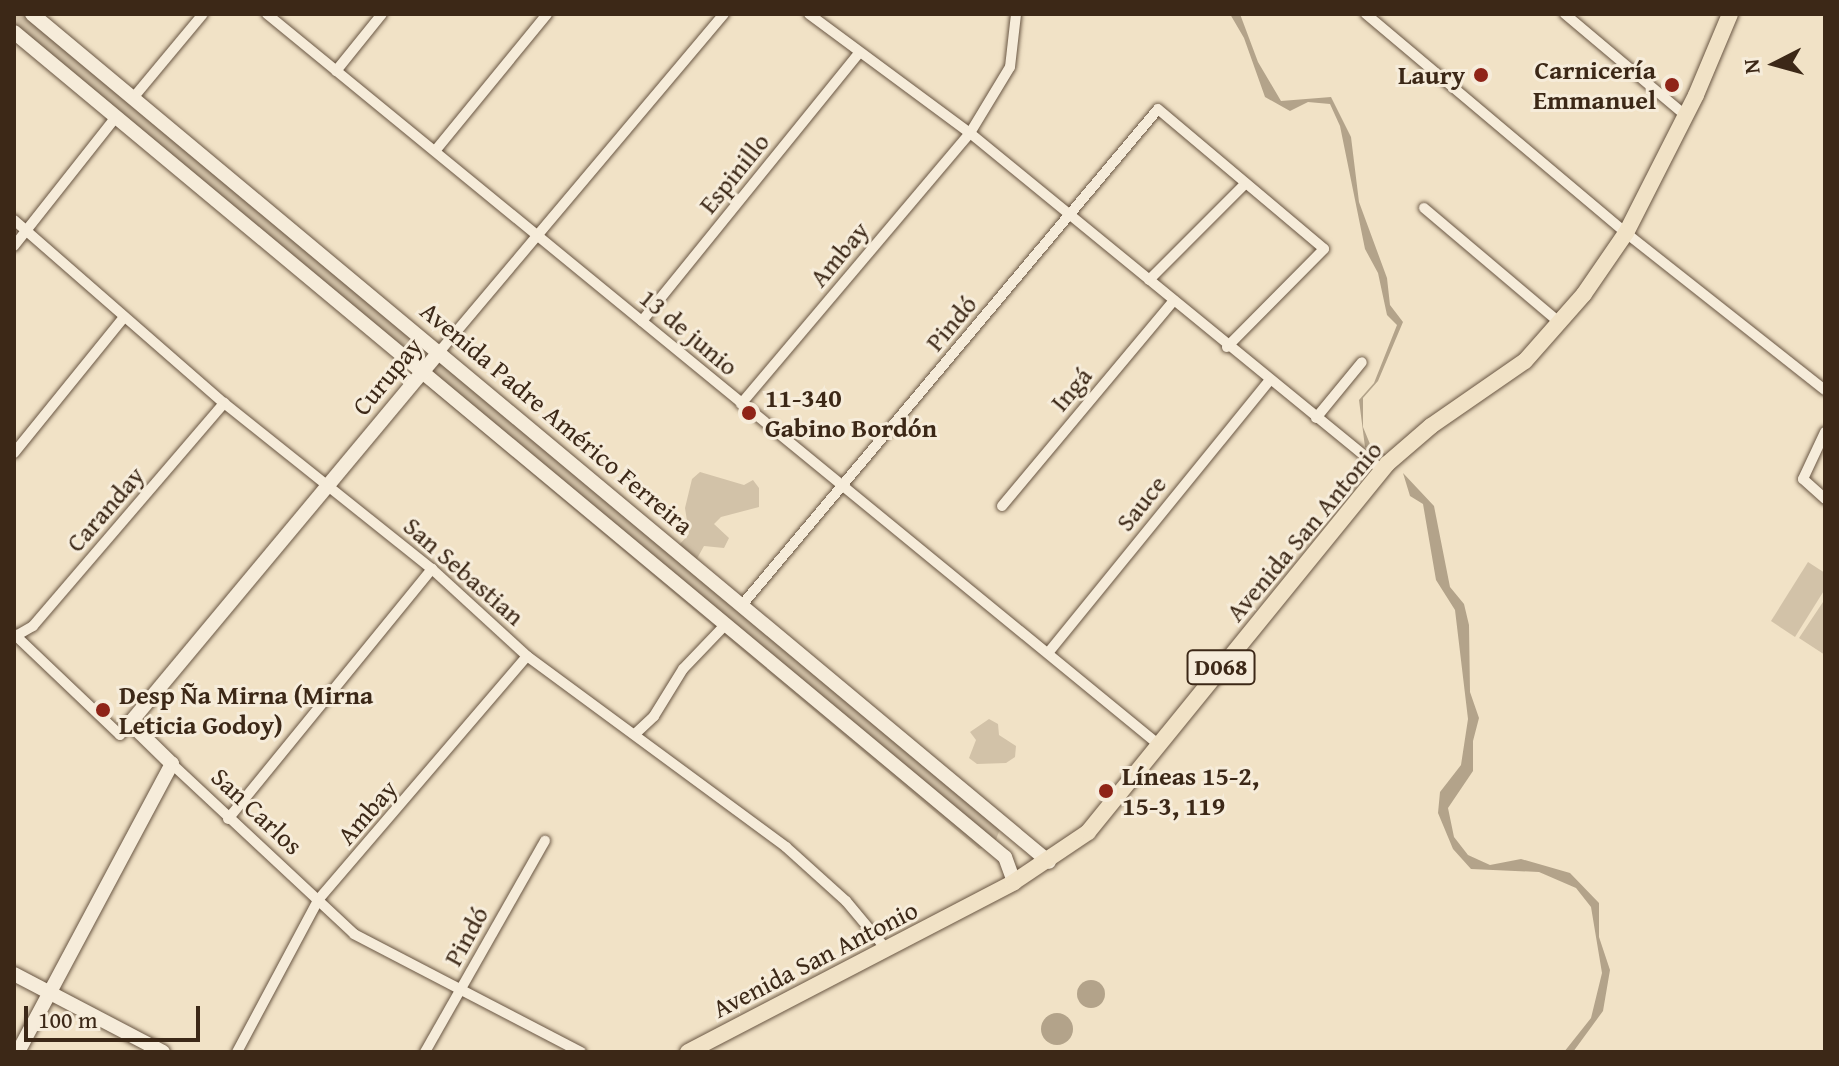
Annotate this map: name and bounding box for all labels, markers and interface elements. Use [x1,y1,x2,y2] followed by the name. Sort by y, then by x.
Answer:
[1735,24,1815,104] north arrow
[1533,54,1656,116] place label: Carnicería Emmanuel
[1734,58,1768,76] text: N
[1398,59,1465,91] place label: Laury
[1472,66,1490,84] marker: Laury
[1663,76,1681,94] marker: Carnicería Emmanuel
[692,126,776,220] street label: Espinillo
[803,215,875,293] street label: Ambay
[633,282,745,382] street label: 13 de junio
[919,289,983,357] street label: Pindó
[414,295,700,541] street label: Avenida Padre Américo Ferreira
[345,331,429,421] street label: Curupay
[1044,361,1098,417] street label: Ingá
[765,382,937,444] place label: 11-340 Gabino Bordón
[740,404,758,422] marker: 11-340 Gabino Bordón
[1219,434,1389,628] street label: Avenida San Antonio
[59,460,151,558] street label: Caranday
[1109,469,1173,537] street label: Sauce
[397,510,531,632] street label: San Sebastian
[1185,647,1257,687] road number: D068
[119,679,373,740] place label: Desp Ña Mirna (Mirna Leticia Godoy)
[94,701,112,719] marker: Desp Ña Mirna (Mirna Leticia Godoy)
[1122,760,1259,822] place label: Líneas 15-2, 15-3, 119
[205,761,309,861] street label: San Carlos
[330,773,404,851] street label: Ambay
[1097,782,1115,800] marker: Líneas 15-2, 15-3, 119
[707,894,923,1024] street label: Avenida San Antonio
[437,901,495,971] street label: Pindó
[28,990,204,1040] scale bar
[38,1002,98,1037] text: 100 m

